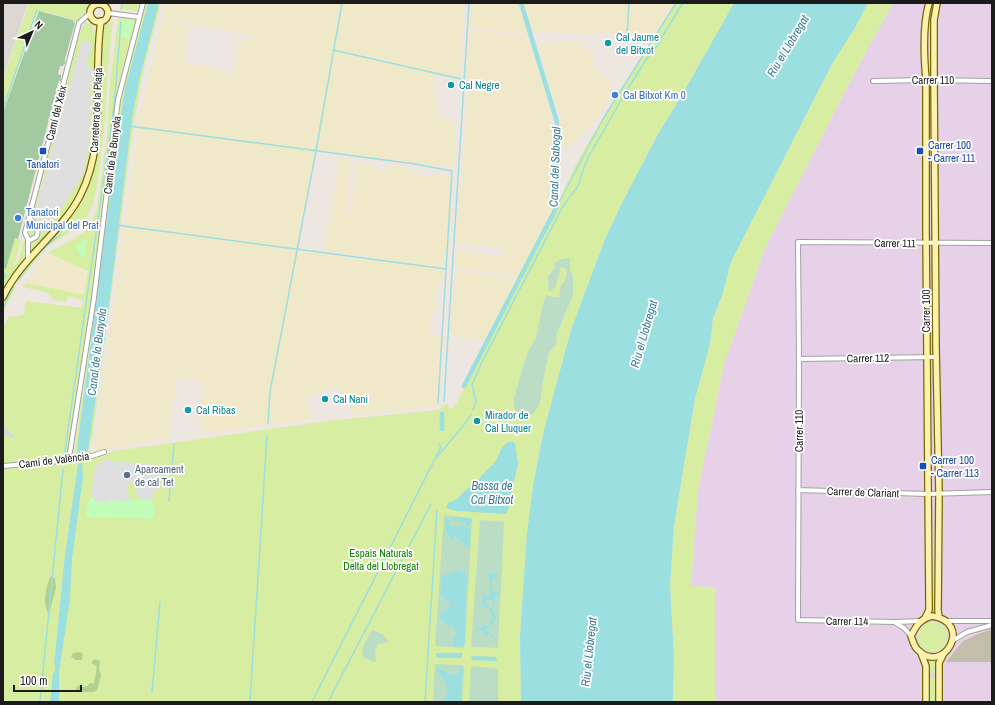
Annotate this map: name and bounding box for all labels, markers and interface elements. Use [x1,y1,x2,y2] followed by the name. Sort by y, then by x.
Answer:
[12,12,52,52] north arrow
[763,12,813,80] water label: Riu el Llobregat
[32,18,46,32] text: N
[616,30,659,57] place label: Cal Jaume del Bitxot
[603,38,613,48] marker: Cal Jaume del Bitxot
[87,67,105,153] street label: Carretera de la Platja
[912,73,954,87] street label: Carrer 110
[459,78,500,92] place label: Cal Negre
[446,80,456,90] marker: Cal Negre
[42,83,70,142] street label: Camí del Xeix
[623,88,686,102] place label: Cal Bitxot Km 0
[610,90,620,100] marker: Cal Bitxot Km 0
[100,115,124,195] street label: Camí de la Bunyola
[546,126,564,207] water label: Canal del Sabogal
[928,138,975,165] place label: Carrer 100 - Carrer 111
[38,146,48,156] marker: Tanatori
[915,146,925,156] marker: Carrer 100 - Carrer 111
[27,157,59,171] place label: Tanatori
[26,205,99,232] place label: Tanatori Municipal del Prat
[13,213,23,223] marker: Tanatori Municipal del Prat
[874,236,916,250] street label: Carrer 111
[919,289,933,333] street label: Carrer 100
[627,298,661,370] water label: Riu el Llobregat
[84,307,110,397] water label: Canal de la Bunyola
[847,351,889,365] street label: Carrer 112
[333,392,368,406] place label: Cal Nani
[320,394,330,404] marker: Cal Nani
[196,403,236,417] place label: Cal Ribas
[183,405,193,415] marker: Cal Ribas
[485,408,531,435] place label: Mirador de Cal Lluquer
[792,410,806,452] street label: Carrer 110
[472,416,482,426] marker: Mirador de Cal Lluquer
[18,449,90,471] street label: Camí de València
[931,453,979,480] place label: Carrer 100 - Carrer 113
[918,461,928,471] marker: Carrer 100 - Carrer 113
[134,462,184,489] place label: Aparcament de cal Tet
[122,470,132,480] marker: Aparcament de cal Tet
[471,478,514,508] water label: Bassa de Cal Bitxot
[827,484,900,500] street label: Carrer de Clariant
[343,546,419,573] park label: Espais Naturals Delta del Llobregat
[826,614,868,628] street label: Carrer 114
[577,616,601,687] water label: Riu el Llobregat
[14,667,81,693] scale bar
[20,673,47,689] text: 100 m

